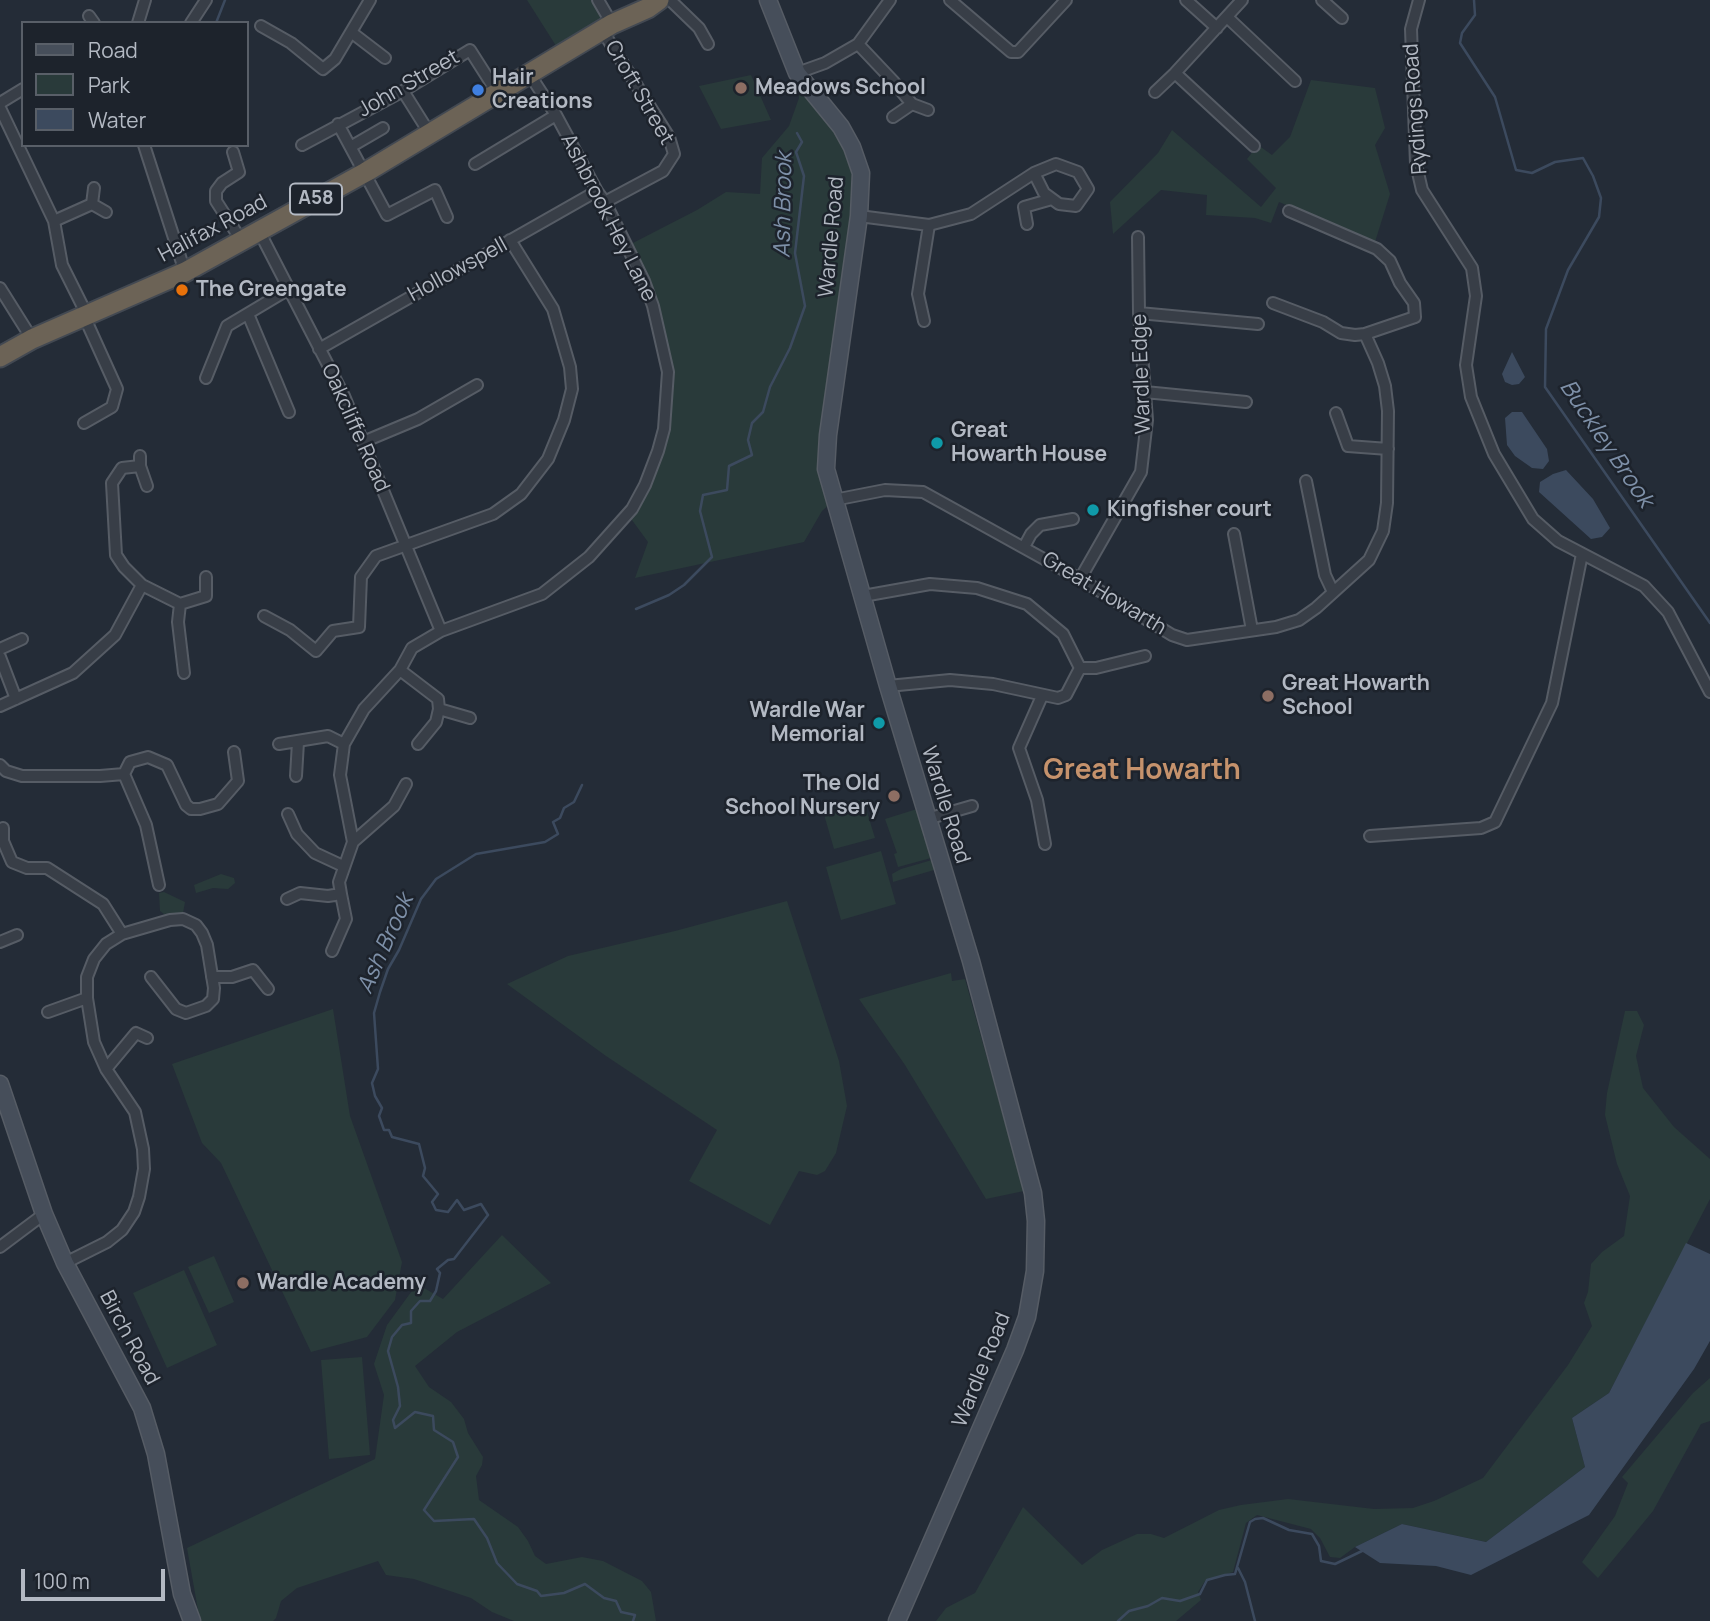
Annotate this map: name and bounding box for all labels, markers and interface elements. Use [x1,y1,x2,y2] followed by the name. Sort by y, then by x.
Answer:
[21,21,248,147] legend
[88,36,138,64] text: Road
[599,36,679,150] street label: Croft Street
[1399,43,1433,175] street label: Rydings Road
[354,45,464,123] street label: John Street
[492,65,593,115] place label: Hair Creations
[88,71,130,99] text: Park
[755,75,926,101] place label: Meadows School
[733,80,749,96] marker: Meadows School
[470,82,486,98] marker: Hair Creations
[88,106,146,134] text: Water
[555,130,661,306] street label: Ashbrook Hey Lane
[769,152,799,258] water label: Ash Brook
[814,175,850,299] street label: Wardle Road
[290,183,342,214] road number: A58
[154,190,272,268] street label: Halifax Road
[404,232,512,308] street label: Hollowspell
[196,277,347,303] place label: The Greengate
[174,282,190,298] marker: The Greengate
[1127,313,1157,435] street label: Wardle Edge
[315,360,395,496] street label: Oakcliffe Road
[1553,375,1659,513] water label: Buckley Brook
[951,418,1107,468] place label: Great Howarth House
[929,435,945,451] marker: Great Howarth House
[1107,497,1272,523] place label: Kingfisher court
[1085,502,1101,518] marker: Kingfisher court
[1037,547,1171,641] street label: Great Howarth
[1282,671,1430,721] place label: Great Howarth School
[1260,688,1276,704] marker: Great Howarth School
[749,698,865,748] place label: Wardle War Memorial
[871,715,887,731] marker: Wardle War Memorial
[915,743,975,867] street label: Wardle Road
[1043,754,1241,788] district label: Great Howarth
[725,771,880,821] place label: The Old School Nursery
[886,788,902,804] marker: The Old School Nursery
[352,890,420,998] water label: Ash Brook
[257,1270,426,1296] place label: Wardle Academy
[235,1275,251,1291] marker: Wardle Academy
[94,1287,164,1389] street label: Birch Road
[948,1309,1016,1431] street label: Wardle Road
[24,1554,168,1598] scale bar
[34,1567,90,1595] text: 100 m

